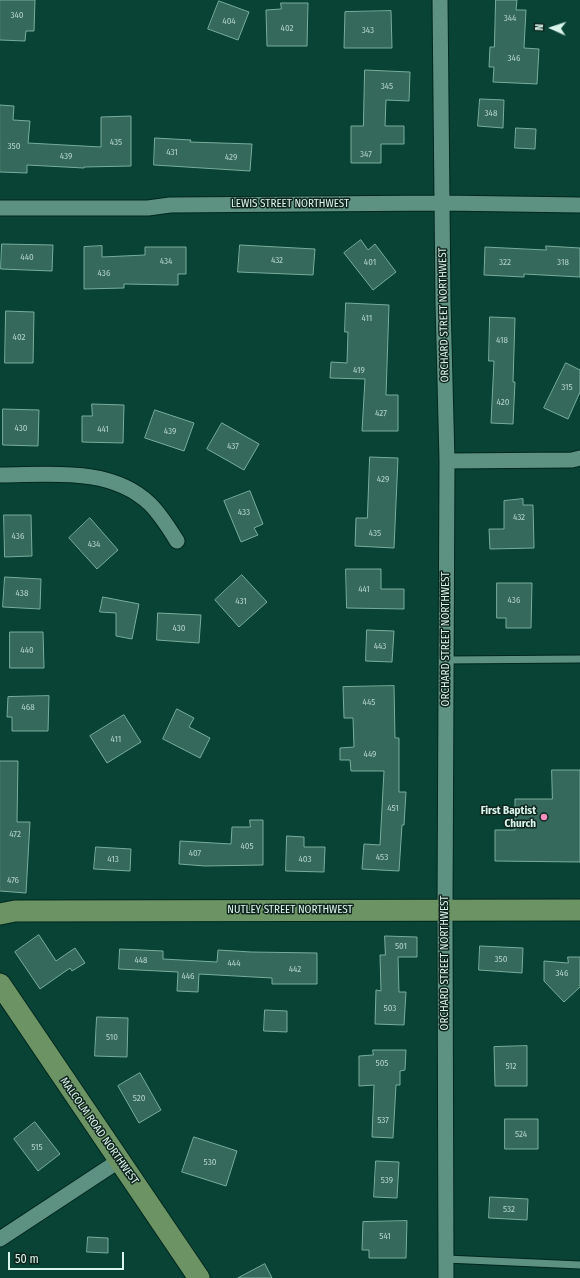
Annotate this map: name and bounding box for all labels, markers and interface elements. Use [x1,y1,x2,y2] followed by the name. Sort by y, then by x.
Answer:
[532,8,572,48] north arrow
[10,10,24,20] house number: 340
[504,13,516,23] house number: 344
[222,16,236,26] house number: 404
[281,23,293,33] house number: 402
[533,24,546,31] text: N
[362,25,374,35] house number: 343
[508,53,520,63] house number: 346
[381,81,393,91] house number: 345
[485,108,497,118] house number: 348
[110,137,122,147] house number: 435
[8,141,20,151] house number: 350
[166,147,178,157] house number: 431
[360,149,372,159] house number: 347
[60,151,72,161] house number: 439
[225,152,237,162] house number: 429
[231,197,349,211] street label: LEWIS STREET NORTHWEST
[436,247,452,383] street label: ORCHARD STREET NORTHWEST
[20,252,34,262] house number: 440
[271,255,283,265] house number: 432
[160,256,172,266] house number: 434
[364,257,376,267] house number: 401
[499,257,511,267] house number: 322
[557,257,569,267] house number: 318
[98,268,110,278] house number: 436
[362,313,372,323] house number: 411
[13,332,25,342] house number: 402
[496,335,508,345] house number: 418
[353,365,365,375] house number: 419
[561,382,573,392] house number: 315
[497,397,509,407] house number: 420
[375,408,387,418] house number: 427
[15,423,27,433] house number: 430
[97,424,109,434] house number: 441
[164,426,176,436] house number: 439
[227,441,239,451] house number: 437
[377,474,389,484] house number: 429
[238,507,250,517] house number: 433
[513,512,525,522] house number: 432
[369,528,381,538] house number: 435
[12,531,24,541] house number: 436
[88,539,100,549] house number: 434
[439,572,453,706] street label: ORCHARD STREET NORTHWEST
[358,584,370,594] house number: 441
[16,588,28,598] house number: 438
[508,595,520,605] house number: 436
[235,596,247,606] house number: 431
[173,623,185,633] house number: 430
[374,641,386,651] house number: 443
[20,645,34,655] house number: 440
[363,697,375,707] house number: 445
[21,702,35,712] house number: 468
[111,734,121,744] house number: 411
[364,749,376,759] house number: 449
[387,803,399,813] house number: 451
[481,804,536,830] place label: First Baptist Church
[539,812,549,822] marker: First Baptist Church
[9,829,21,839] house number: 472
[240,841,254,851] house number: 405
[189,848,201,858] house number: 407
[376,852,388,862] house number: 453
[107,854,119,864] house number: 413
[298,854,312,864] house number: 403
[7,875,19,885] house number: 476
[438,896,452,1030] street label: ORCHARD STREET NORTHWEST
[227,903,353,917] street label: NUTLEY STREET NORTHWEST
[395,941,407,951] house number: 501
[495,954,507,964] house number: 350
[134,955,148,965] house number: 448
[227,958,241,968] house number: 444
[289,964,301,974] house number: 442
[556,968,568,978] house number: 346
[181,971,195,981] house number: 446
[384,1003,396,1013] house number: 503
[106,1032,118,1042] house number: 510
[376,1058,388,1068] house number: 505
[505,1061,517,1071] house number: 512
[57,1075,141,1187] street label: MALCOLM ROAD NORTHWEST
[133,1093,145,1103] house number: 520
[377,1115,389,1125] house number: 537
[515,1129,527,1139] house number: 524
[31,1142,43,1152] house number: 515
[204,1157,216,1167] house number: 530
[381,1175,393,1185] house number: 539
[503,1204,515,1214] house number: 532
[379,1231,391,1241] house number: 541
[10,1244,126,1270] scale bar
[15,1252,39,1266] text: 50 m

